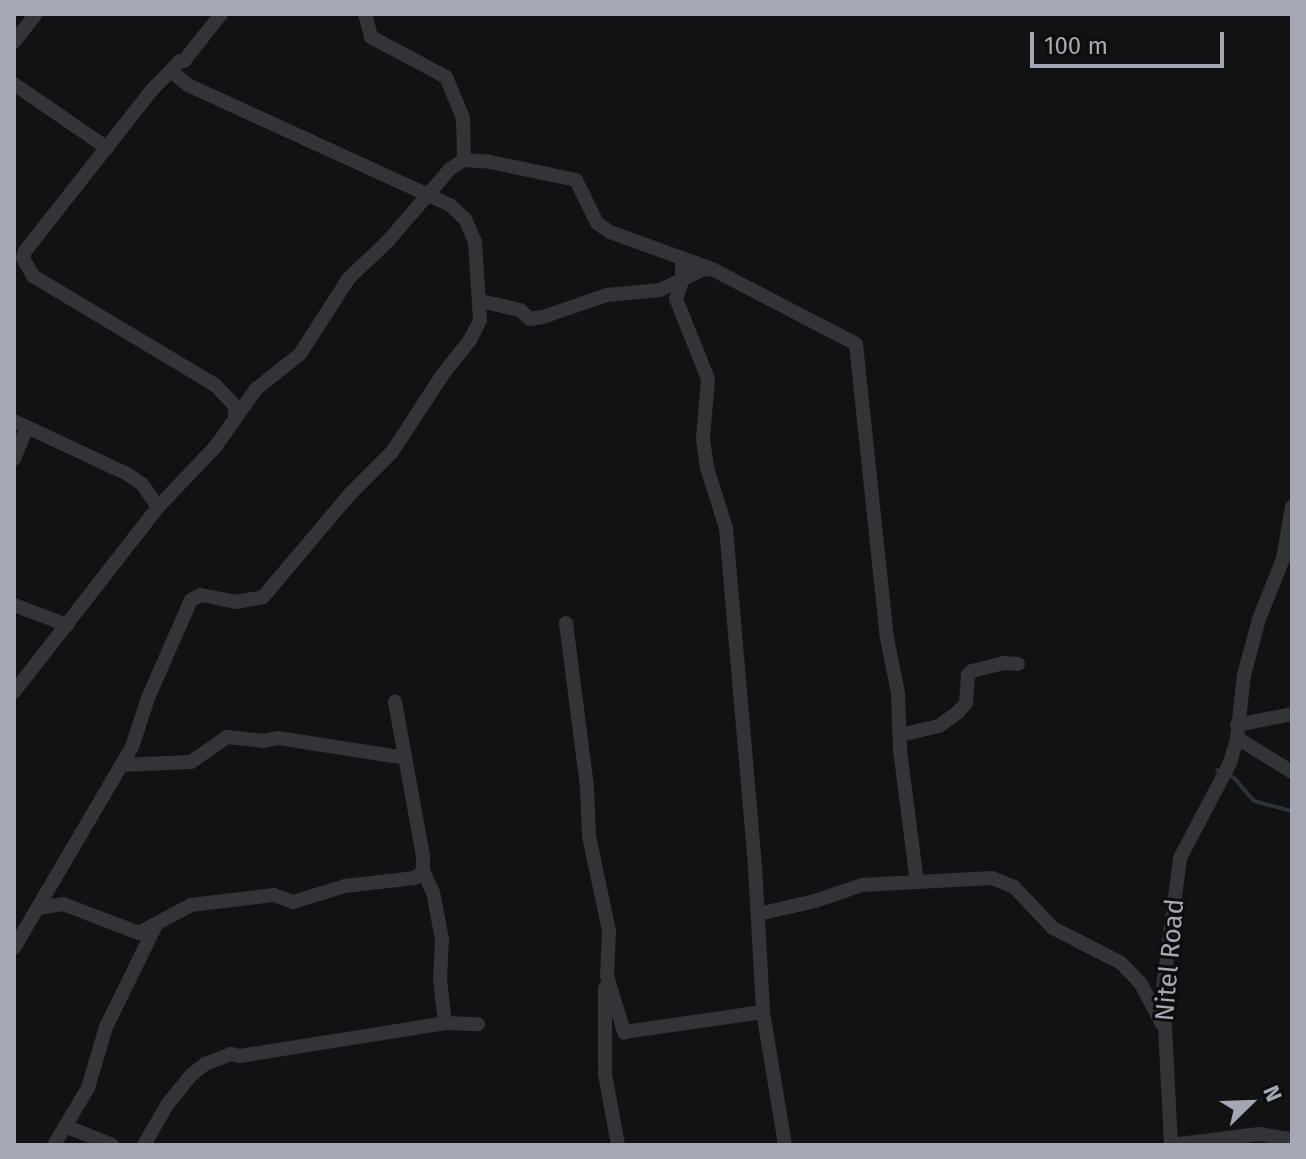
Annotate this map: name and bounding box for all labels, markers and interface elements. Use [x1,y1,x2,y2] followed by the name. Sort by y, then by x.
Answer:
[1034,16,1228,66] scale bar
[1044,32,1108,60] text: 100 m
[1149,898,1191,1022] street label: Nitel Road
[1210,1063,1290,1143] north arrow
[1257,1081,1288,1105] text: N

